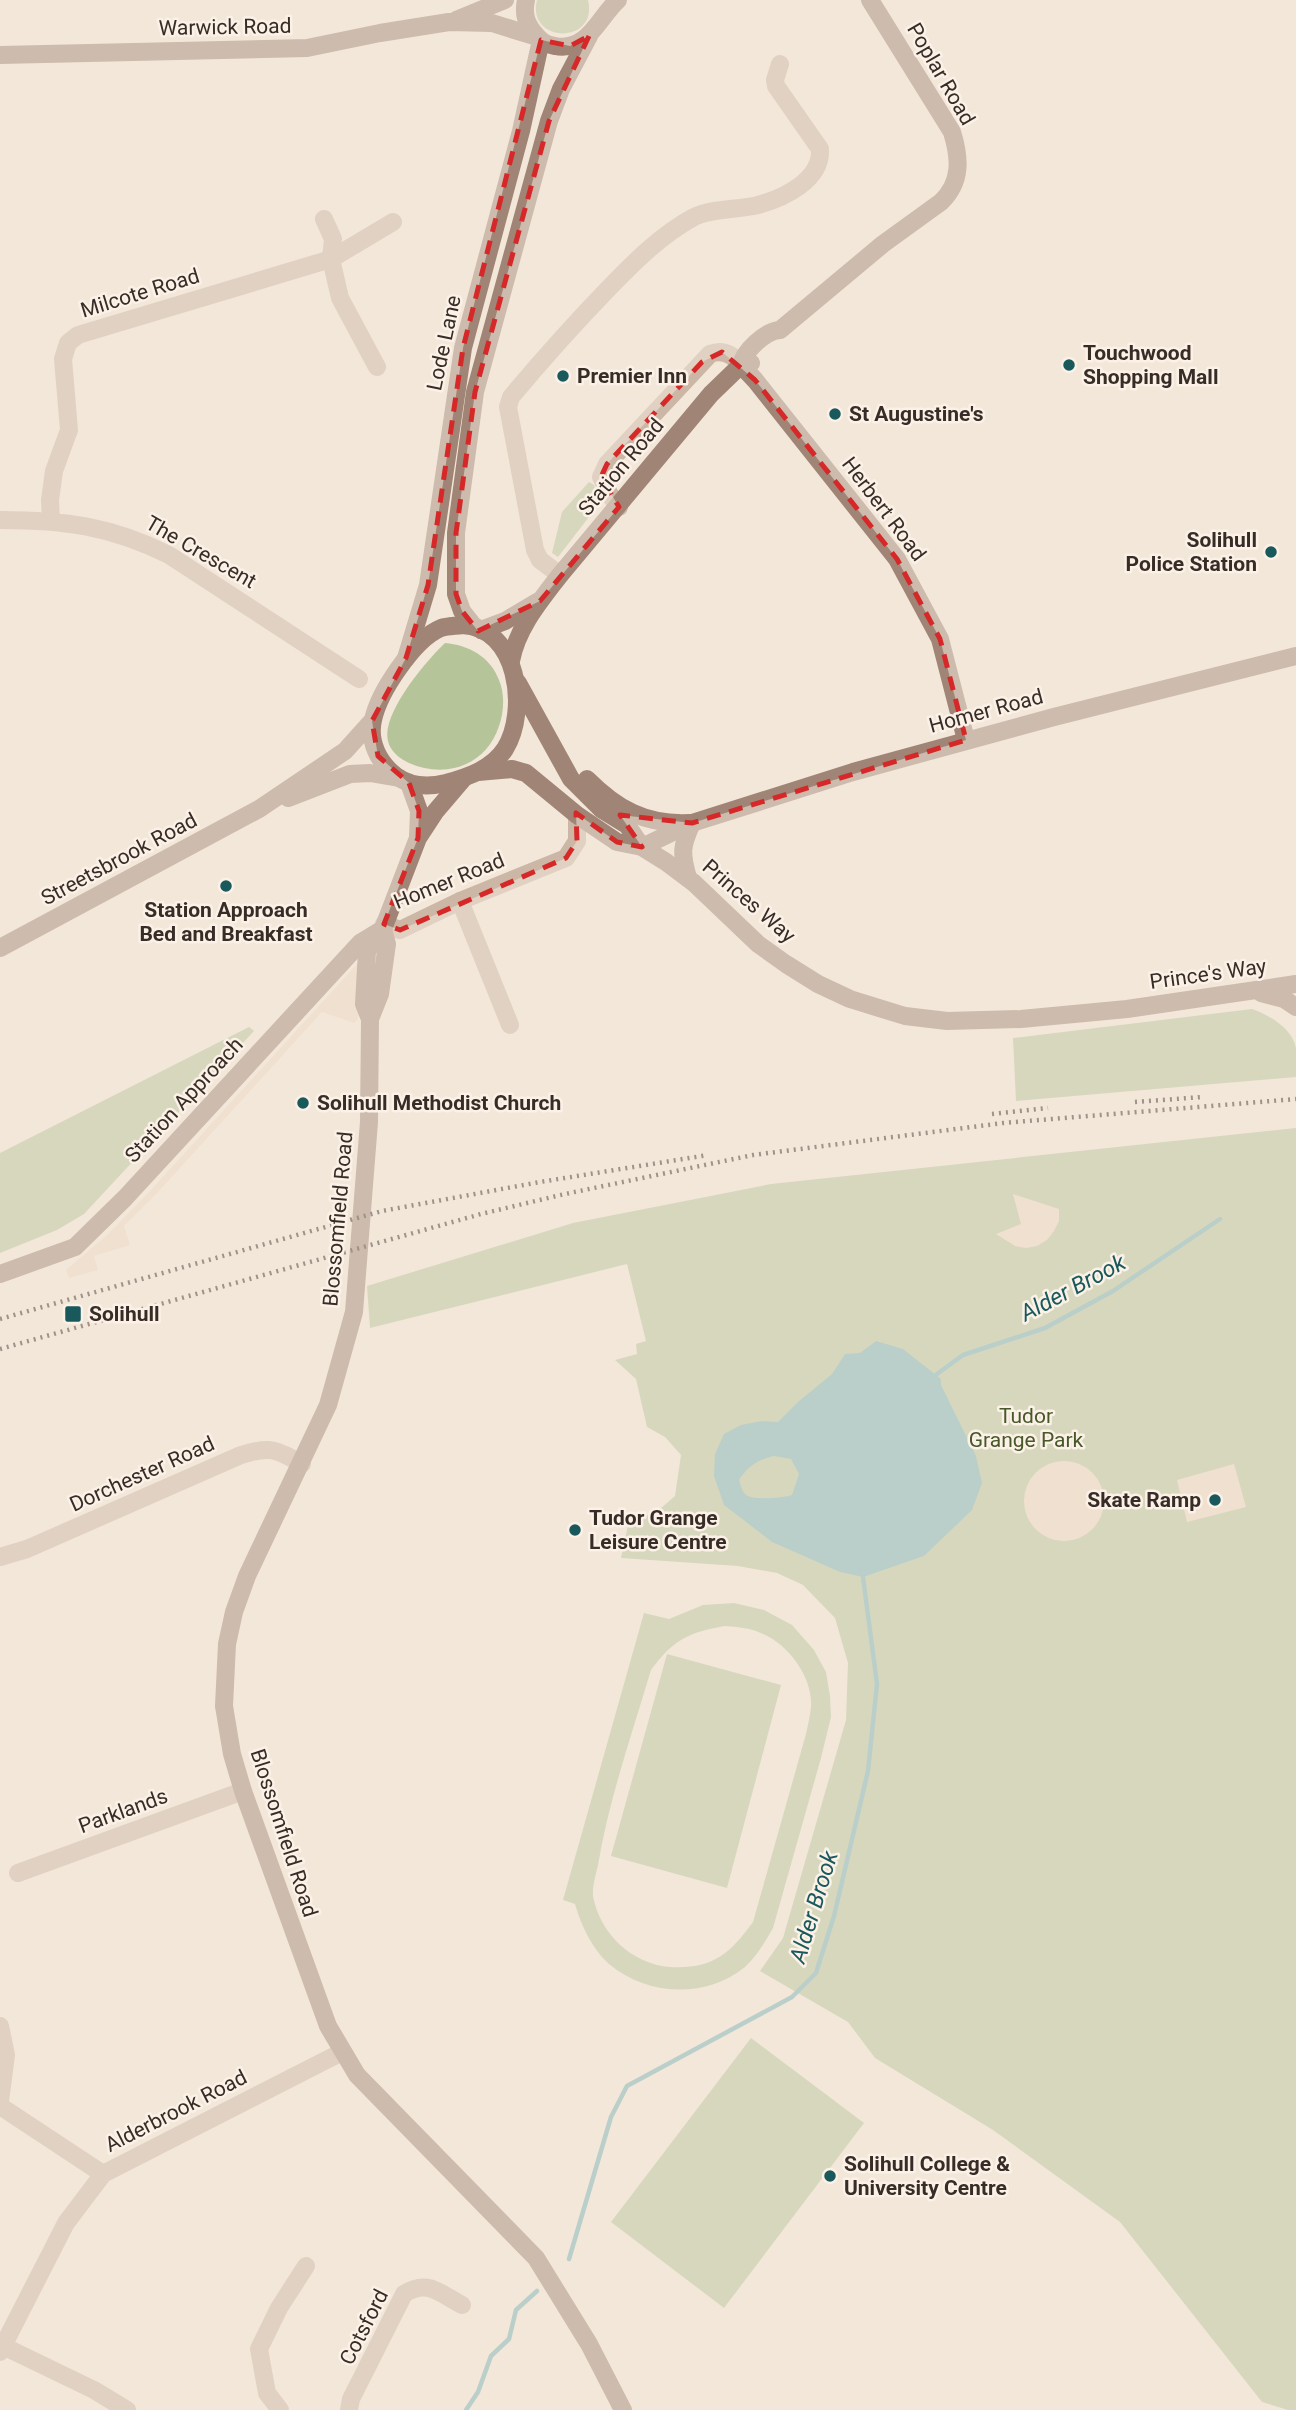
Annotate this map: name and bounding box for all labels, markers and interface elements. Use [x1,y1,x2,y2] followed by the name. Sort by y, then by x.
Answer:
[158,14,292,40] street label: Warwick Road
[902,19,980,129] street label: Poplar Road
[78,264,202,322] street label: Milcote Road
[422,293,466,393] street label: Lode Lane
[1083,341,1218,389] place label: Touchwood Shopping Mall
[1061,357,1077,373] marker: Touchwood Shopping Mall
[577,364,687,388] place label: Premier Inn
[555,368,571,384] marker: Premier Inn
[849,402,984,426] place label: St Augustine's
[827,406,843,422] marker: St Augustine's
[573,413,669,521] street label: Station Road
[837,452,931,566] street label: Herbert Road
[141,511,261,593] street label: The Crescent
[1126,528,1257,576] place label: Solihull Police Station
[1263,544,1279,560] marker: Solihull Police Station
[926,684,1046,738] street label: Homer Road
[37,808,201,910] street label: Streetsbrook Road
[390,848,508,914] street label: Homer Road
[698,854,800,948] street label: Princes Way
[218,878,234,894] marker: Station Approach Bed and Breakfast
[139,898,313,946] place label: Station Approach Bed and Breakfast
[1148,954,1268,994] street label: Prince's Way
[120,1033,248,1167] street label: Station Approach
[317,1091,561,1115] place label: Solihull Methodist Church
[295,1095,311,1111] marker: Solihull Methodist Church
[318,1131,358,1307] street label: Blossomfield Road
[1015,1249,1131,1328] water label: Alder Brook
[89,1302,160,1326] place label: Solihull
[63,1304,83,1324] marker: Solihull
[969,1404,1084,1452] park label: Tudor Grange Park
[66,1431,218,1517] street label: Dorchester Road
[1087,1488,1201,1512] place label: Skate Ramp
[1207,1492,1223,1508] marker: Skate Ramp
[589,1506,727,1554] place label: Tudor Grange Leisure Centre
[567,1522,583,1538] marker: Tudor Grange Leisure Centre
[245,1746,323,1920] street label: Blossomfield Road
[75,1784,171,1838] street label: Parklands
[784,1847,844,1967] water label: Alder Brook
[101,2065,251,2157] street label: Alderbrook Road
[844,2152,1010,2200] place label: Solihull College & University Centre
[822,2168,838,2184] marker: Solihull College & University Centre
[335,2285,393,2369] street label: Cotsford

